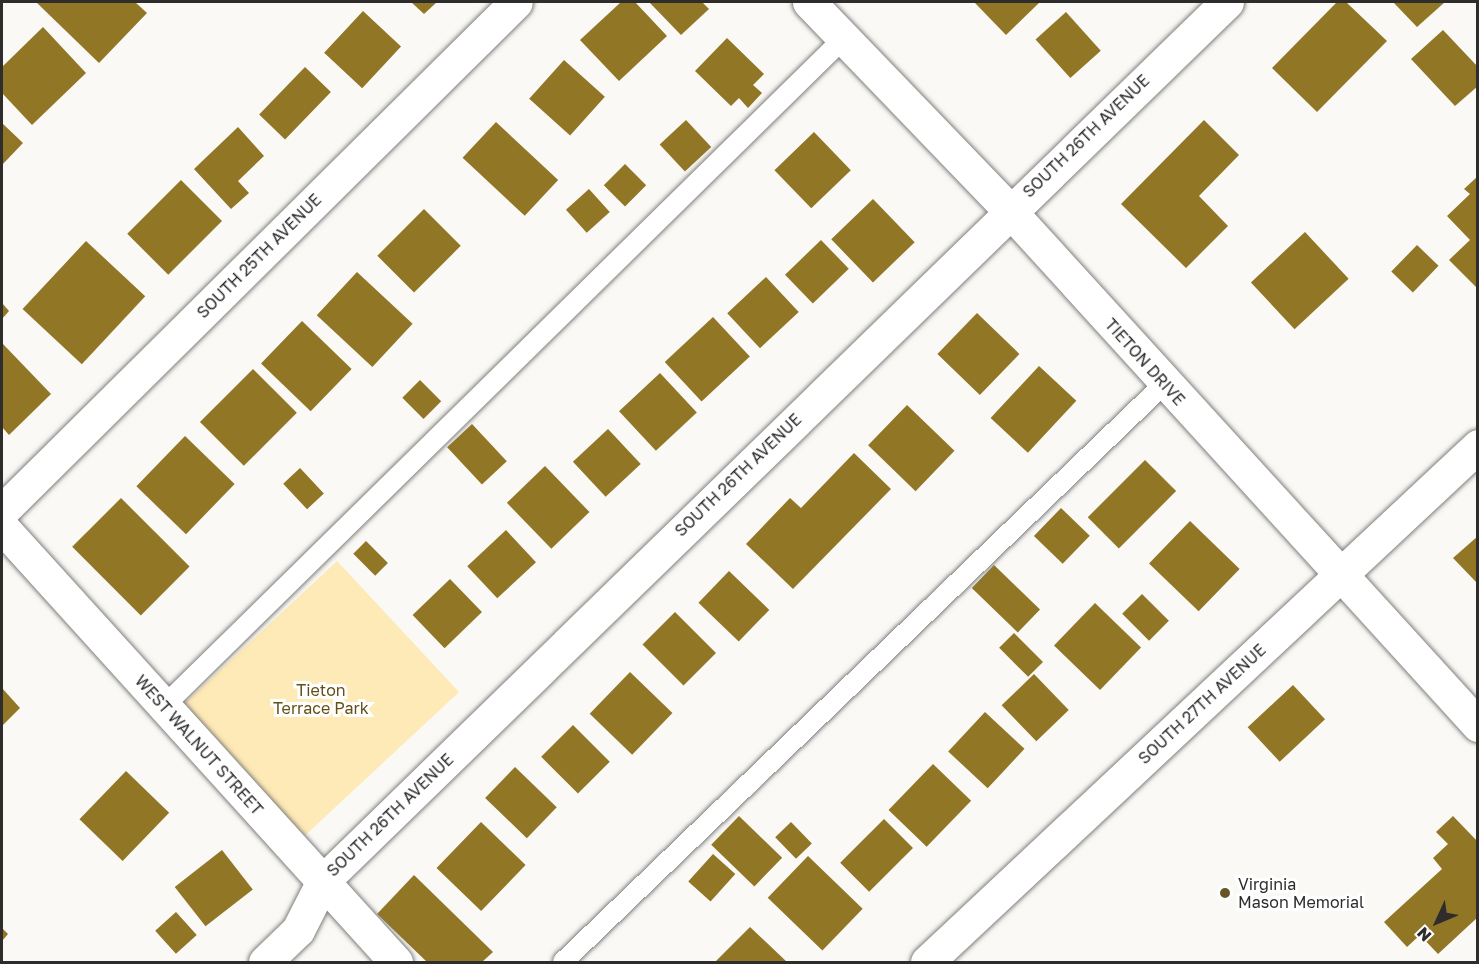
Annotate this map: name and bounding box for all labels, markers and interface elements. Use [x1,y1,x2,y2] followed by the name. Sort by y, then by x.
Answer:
[1019,71,1153,201] street label: SOUTH 26TH AVENUE
[193,190,325,322] street label: SOUTH 25TH AVENUE
[1101,315,1189,409] street label: TIETON DRIVE
[671,410,805,540] street label: SOUTH 26TH AVENUE
[1134,640,1270,768] street label: SOUTH 27TH AVENUE
[131,671,267,819] street label: WEST WALNUT STREET
[273,680,369,718] park label: Tieton Terrace Park
[323,750,457,880] street label: SOUTH 26TH AVENUE
[1238,874,1364,912] place label: Virginia Mason Memorial
[1216,884,1234,902] marker: Virginia Mason Memorial
[1407,892,1467,952] north arrow
[1413,923,1435,946] text: N

